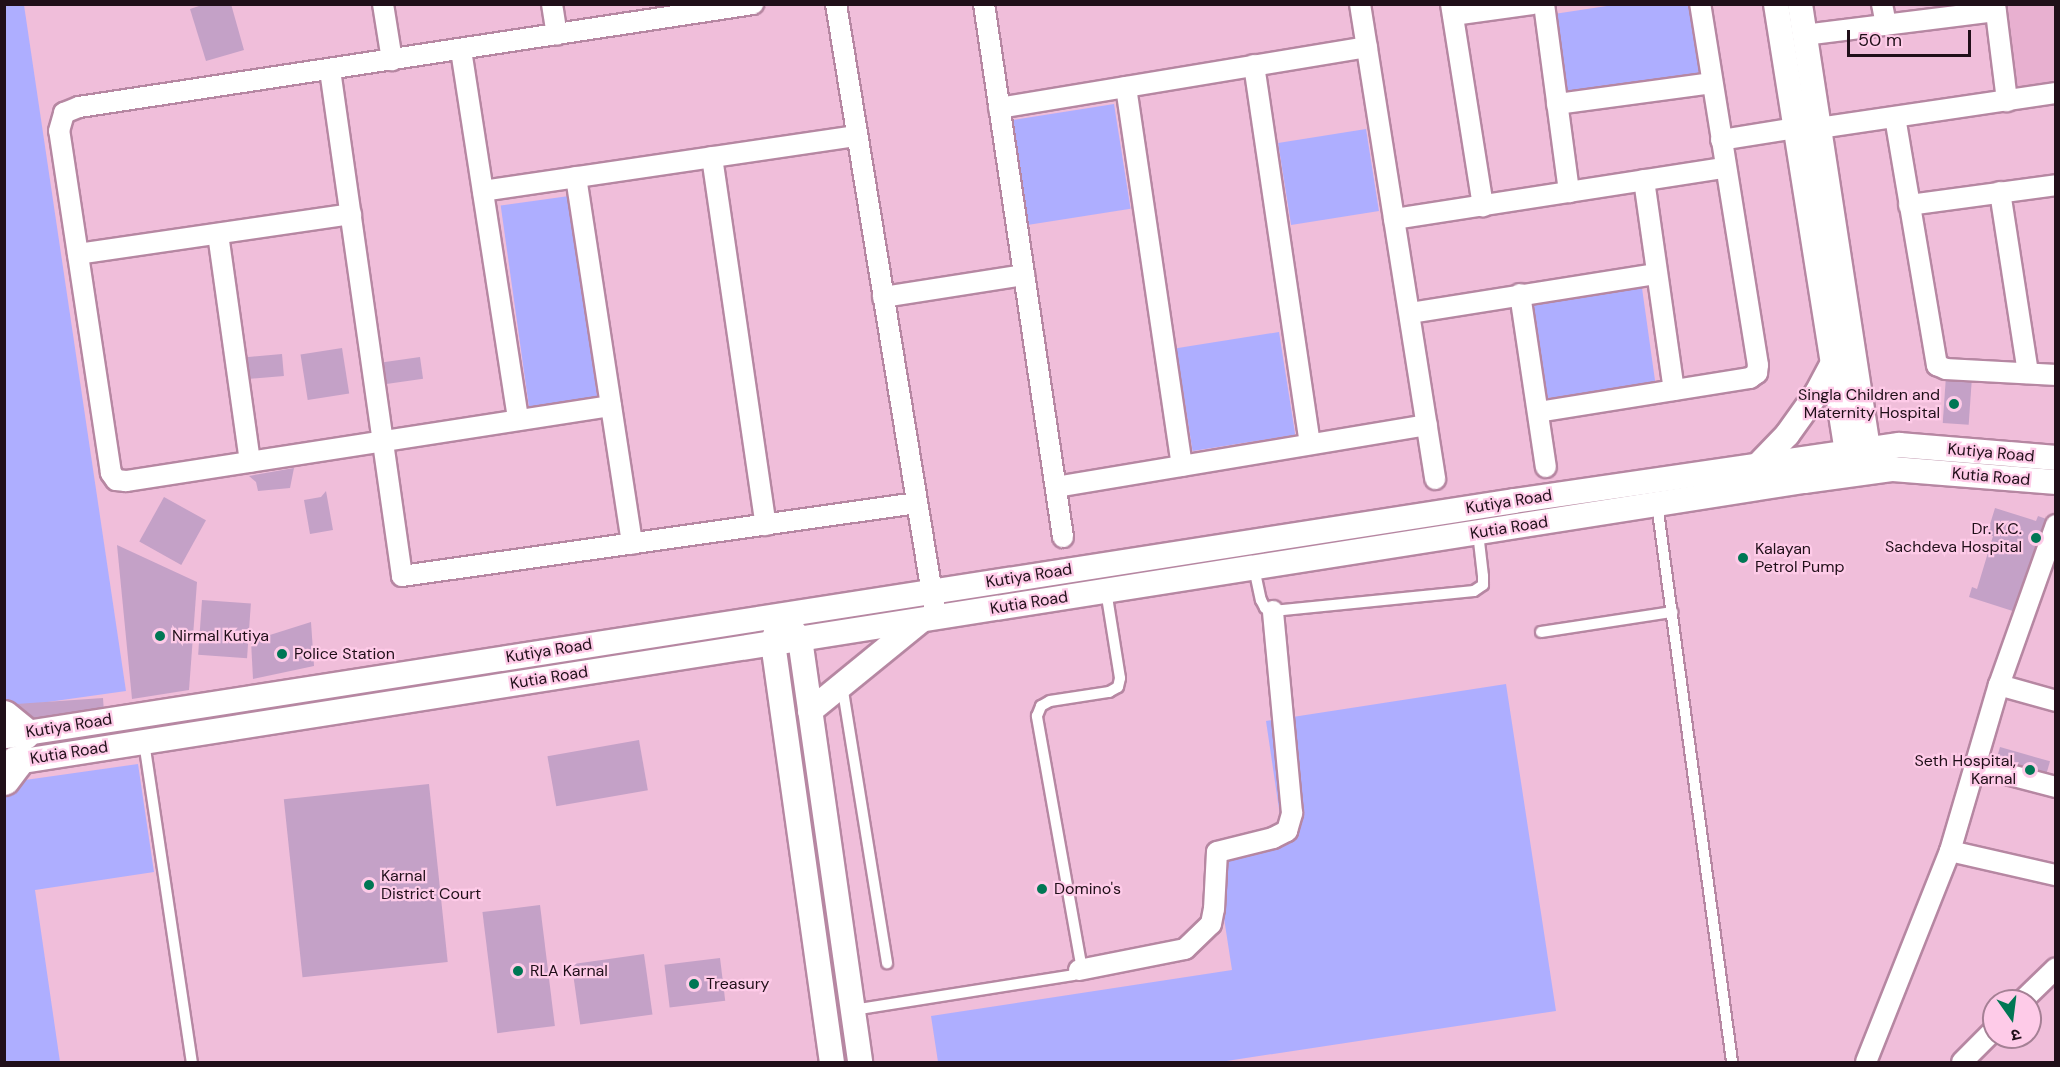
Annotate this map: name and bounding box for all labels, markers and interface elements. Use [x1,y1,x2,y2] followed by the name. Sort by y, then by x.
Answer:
[1850,18,1974,56] scale bar
[1858,28,1902,52] text: 50 m
[1798,385,1940,423] place label: Singla Children and Maternity Hospital
[1945,395,1963,413] marker: Singla Children and Maternity Hospital
[1947,440,2035,466] street label: Kutiya Road
[1951,464,2031,490] street label: Kutia Road
[1465,486,1553,518] street label: Kutiya Road
[1469,512,1549,544] street label: Kutia Road
[1885,519,2022,557] place label: Dr. K.C. Sachdeva Hospital
[2027,529,2045,547] marker: Dr. K.C. Sachdeva Hospital
[1755,539,1845,577] place label: Kalayan Petrol Pump
[1736,551,1750,565] marker: Kalayan Petrol Pump
[985,560,1073,592] street label: Kutiya Road
[989,587,1069,619] street label: Kutia Road
[172,626,269,646] place label: Nirmal Kutiya
[153,629,167,643] marker: Nirmal Kutiya
[505,635,593,667] street label: Kutiya Road
[294,644,395,664] place label: Police Station
[275,647,289,661] marker: Police Station
[509,662,589,694] street label: Kutia Road
[25,710,113,742] street label: Kutiya Road
[29,737,109,769] street label: Kutia Road
[1914,751,2016,789] place label: Seth Hospital, Karnal
[2021,761,2039,779] marker: Seth Hospital, Karnal
[381,866,481,904] place label: Karnal District Court
[362,878,376,892] marker: Karnal District Court
[1054,879,1121,899] place label: Domino's
[1035,882,1049,896] marker: Domino's
[530,961,608,981] place label: RLA Karnal
[511,964,525,978] marker: RLA Karnal
[706,974,769,994] place label: Treasury
[687,977,701,991] marker: Treasury
[1982,989,2042,1049] north arrow
[2009,1024,2023,1046] text: उ

